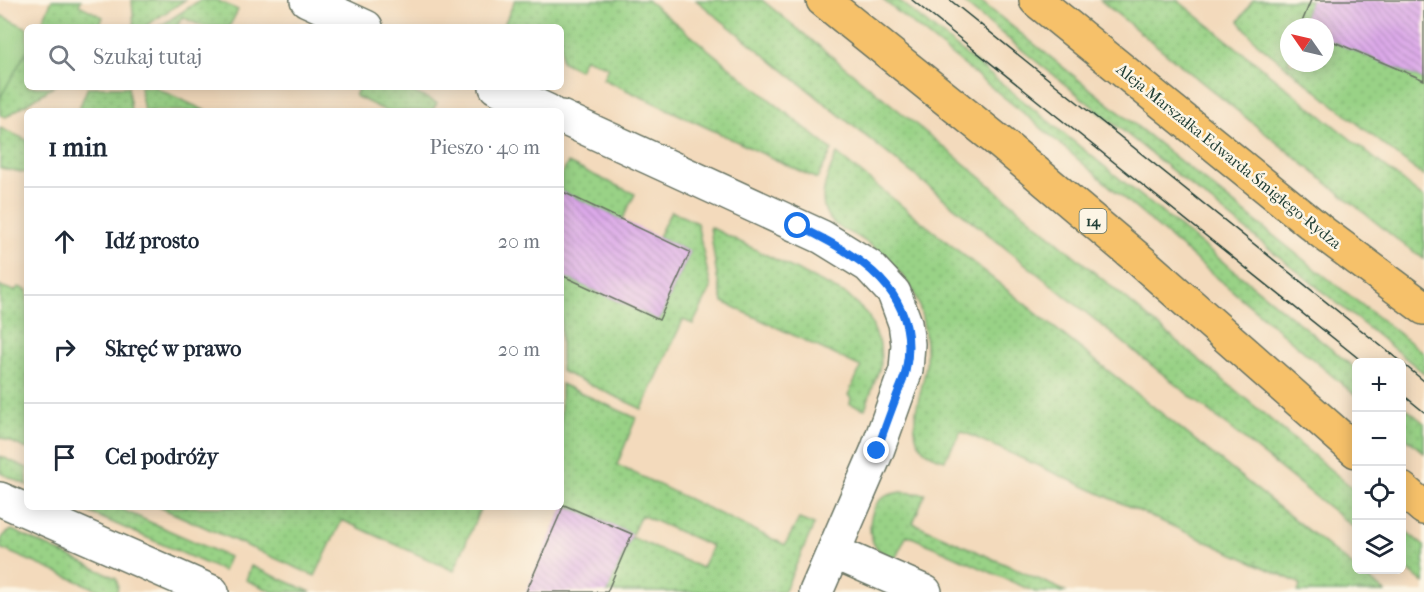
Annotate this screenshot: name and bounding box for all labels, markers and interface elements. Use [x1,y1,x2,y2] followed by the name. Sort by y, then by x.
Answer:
[1280,18,1334,72] north arrow
[24,24,564,90] search box
[45,41,78,74] icon: search
[93,44,202,70] text: Szukaj tutaj
[1112,58,1346,253] street label: Aleja Marszałka Edwarda Śmigłego-Rydza
[48,132,107,163] text: 1 min
[430,136,540,159] text: Pieszo · 40 m
[1080,209,1106,233] road number: 14
[784,212,810,238] route start
[48,225,81,258] icon: ahead
[105,228,199,254] text: Idź prosto
[498,230,540,253] text: 20 m
[48,333,81,366] icon: right
[105,336,241,362] text: Skręć w prawo
[498,338,540,361] text: 20 m
[1352,358,1406,574] map controls
[1352,358,1406,412] button: +
[1352,412,1406,466] button: −
[863,437,889,463] route end
[48,441,81,474] icon: arrive
[105,444,218,470] text: Cel podróży
[1352,466,1406,520] button: locate
[1352,520,1406,574] button: layers

